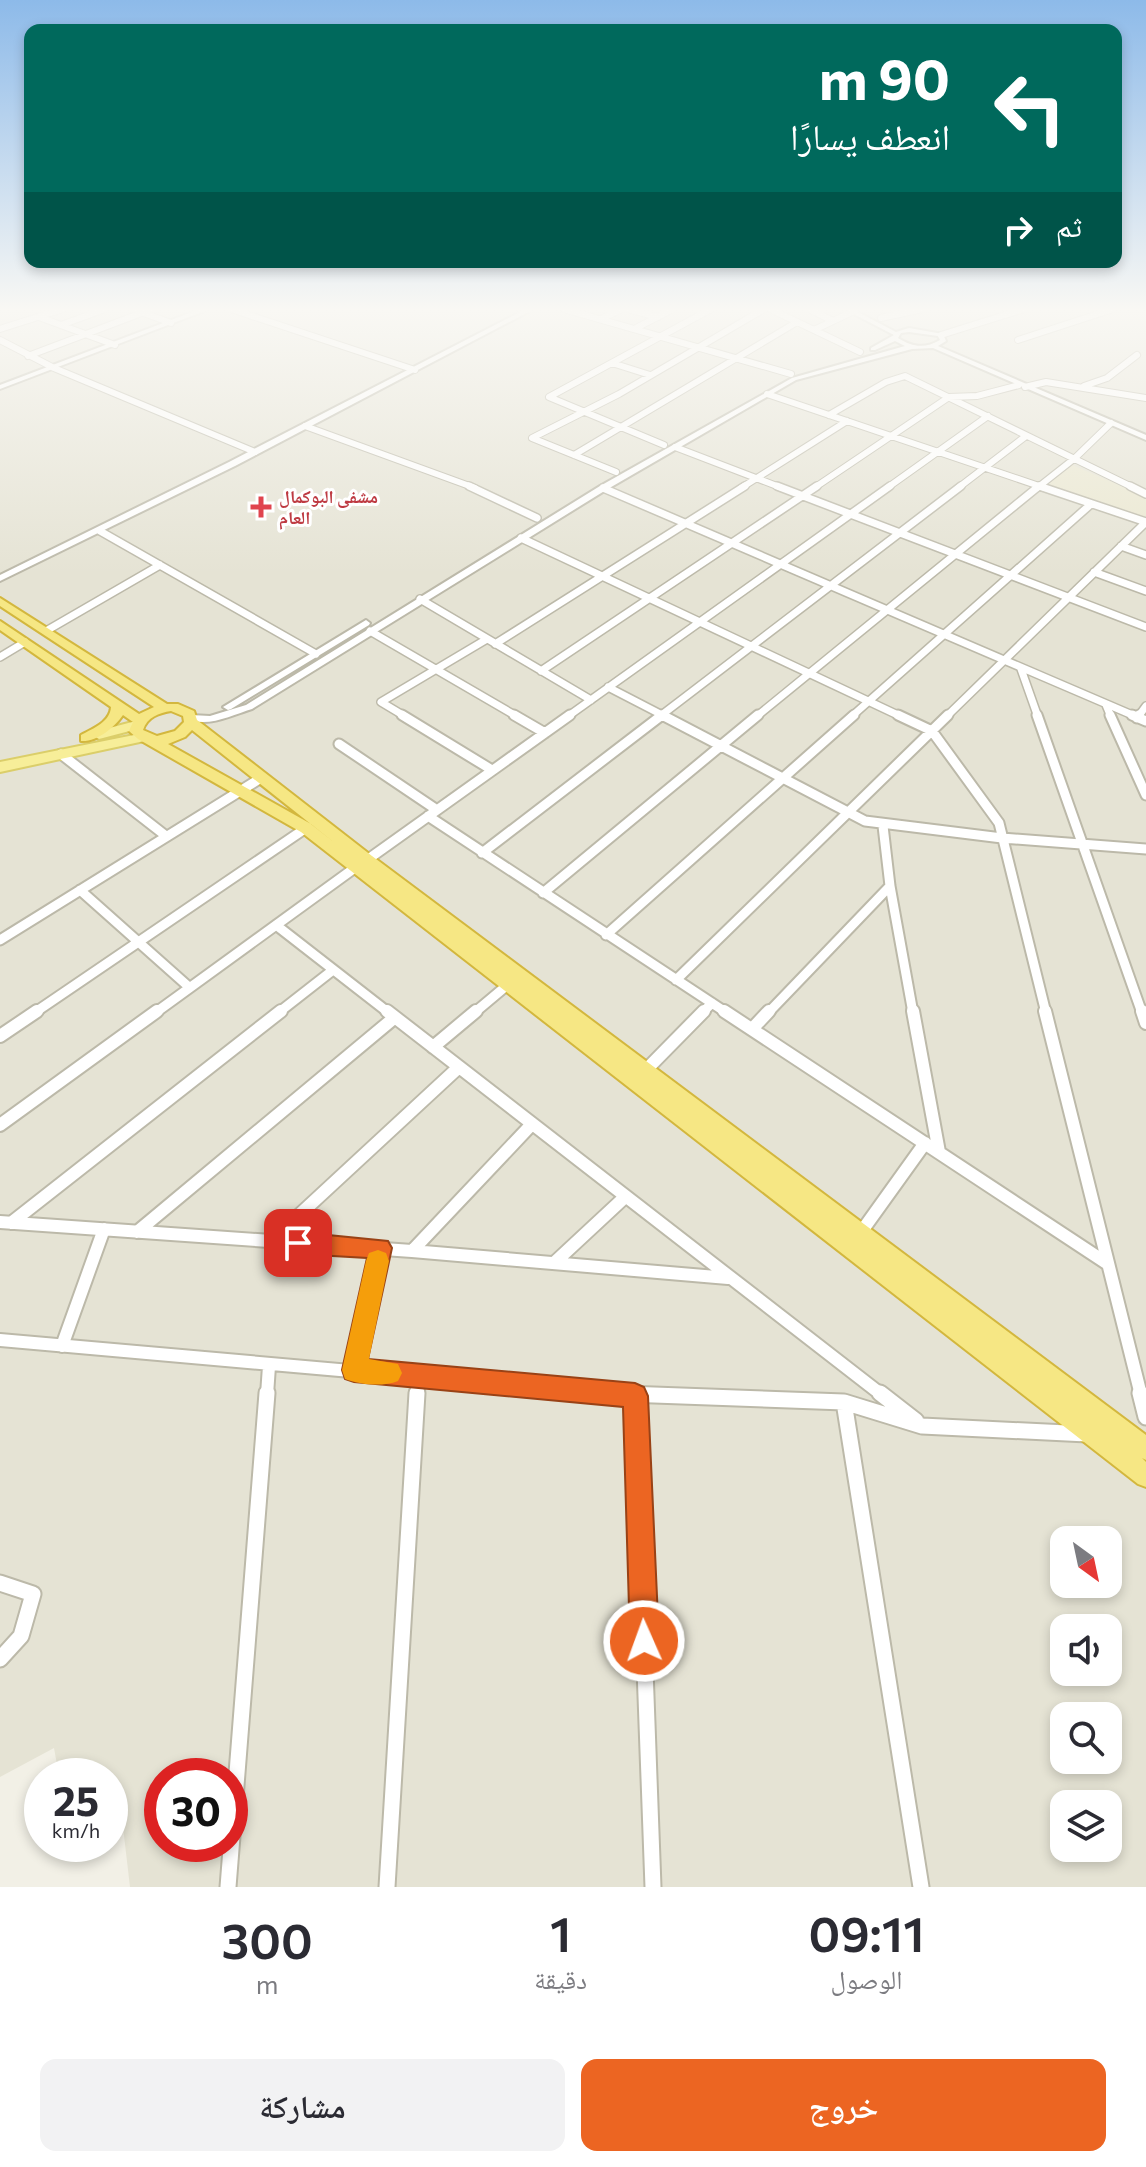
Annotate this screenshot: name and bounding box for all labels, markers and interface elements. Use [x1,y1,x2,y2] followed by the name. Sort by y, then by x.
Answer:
[819,43,950,112] text: 90 m
[978,56,1082,160] icon: left
[790,113,950,157] text: انعطف يسارًا
[1056,206,1082,243] text: ثم
[996,208,1040,252] icon: right
[279,485,378,530] place label: مشفى البوكمال العام
[250,496,272,518] marker: مشفى البوكمال العام
[264,1209,332,1277] pin
[276,1221,320,1265] icon: arrive
[1050,1526,1122,1598] north arrow
[1050,1526,1122,1862] map controls
[602,1599,686,1683] position arrow
[1050,1614,1122,1686] button: sound
[1050,1702,1122,1774] button: search
[144,1758,248,1862] speed limit sign: 30
[53,1775,99,1824] text: 25
[1050,1790,1122,1862] button: layers
[52,1818,100,1842] text: km/h
[550,1903,571,1962] text: 1
[808,1903,925,1962] text: 09:11
[221,1910,313,1969] text: 300
[534,1963,587,1994] text: دقيقة
[831,1963,902,1994] text: الوصول
[256,1968,278,1999] text: m
[40,2059,565,2151] button: مشاركة
[581,2059,1106,2151] button: خروج

